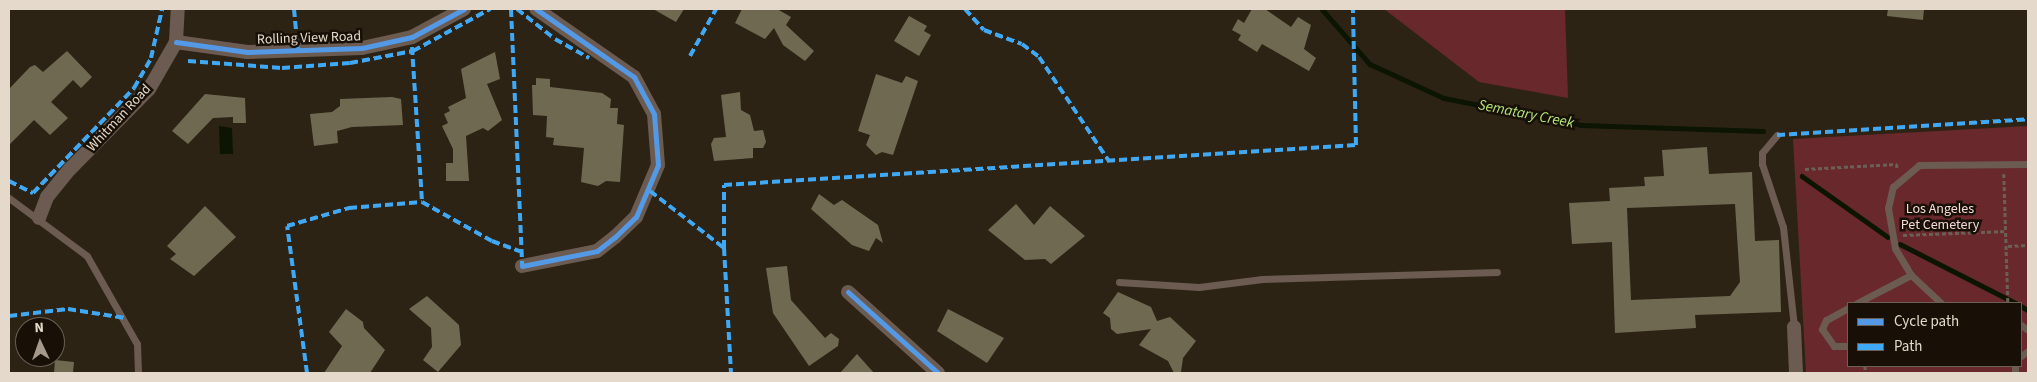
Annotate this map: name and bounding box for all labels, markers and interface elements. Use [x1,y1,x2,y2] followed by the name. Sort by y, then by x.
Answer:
[257,28,361,48] street label: Rolling View Road
[84,81,154,155] street label: Whitman Road
[1477,96,1575,132] water label: Sematary Creek
[1901,201,1979,233] park label: Los Angeles Pet Cemetery
[1847,302,2022,367] legend
[1894,311,1959,332] text: Cycle path
[15,317,65,367] north arrow
[34,318,44,338] text: N
[1894,336,1922,357] text: Path

